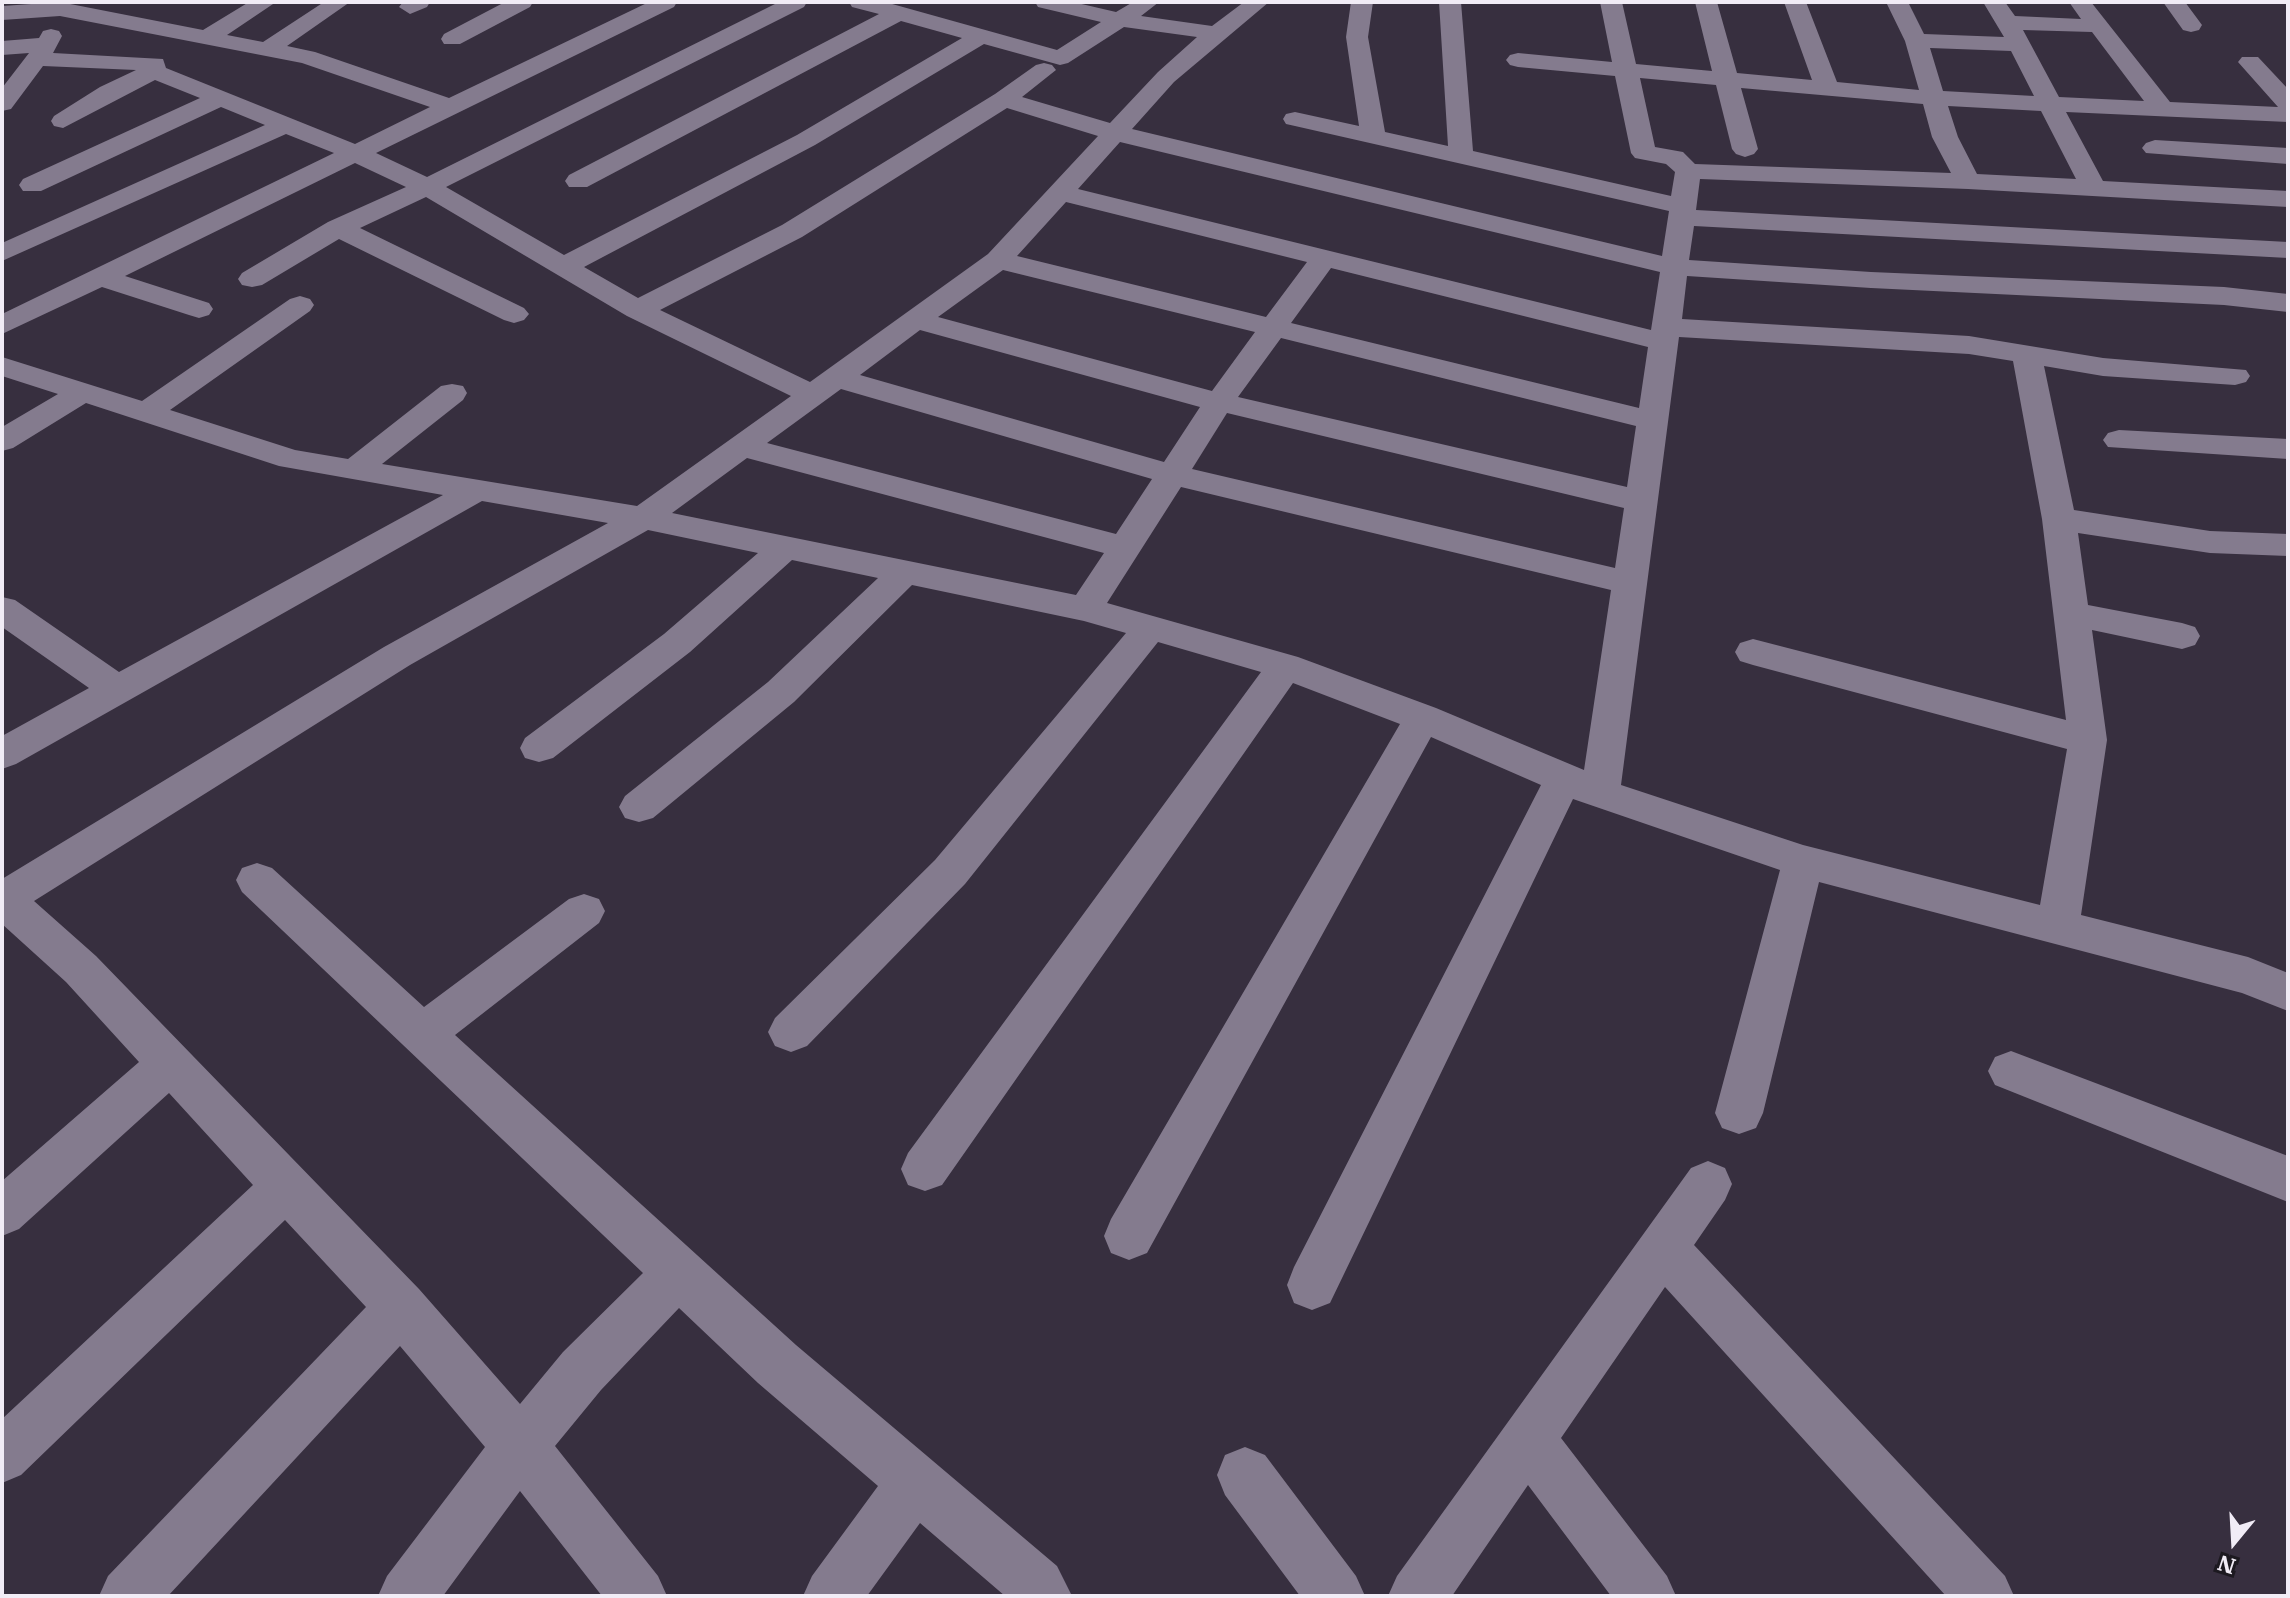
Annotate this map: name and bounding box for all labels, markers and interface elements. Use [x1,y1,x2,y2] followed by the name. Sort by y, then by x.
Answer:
[2194,1502,2274,1582] north arrow
[2214,1549,2239,1582] text: N

